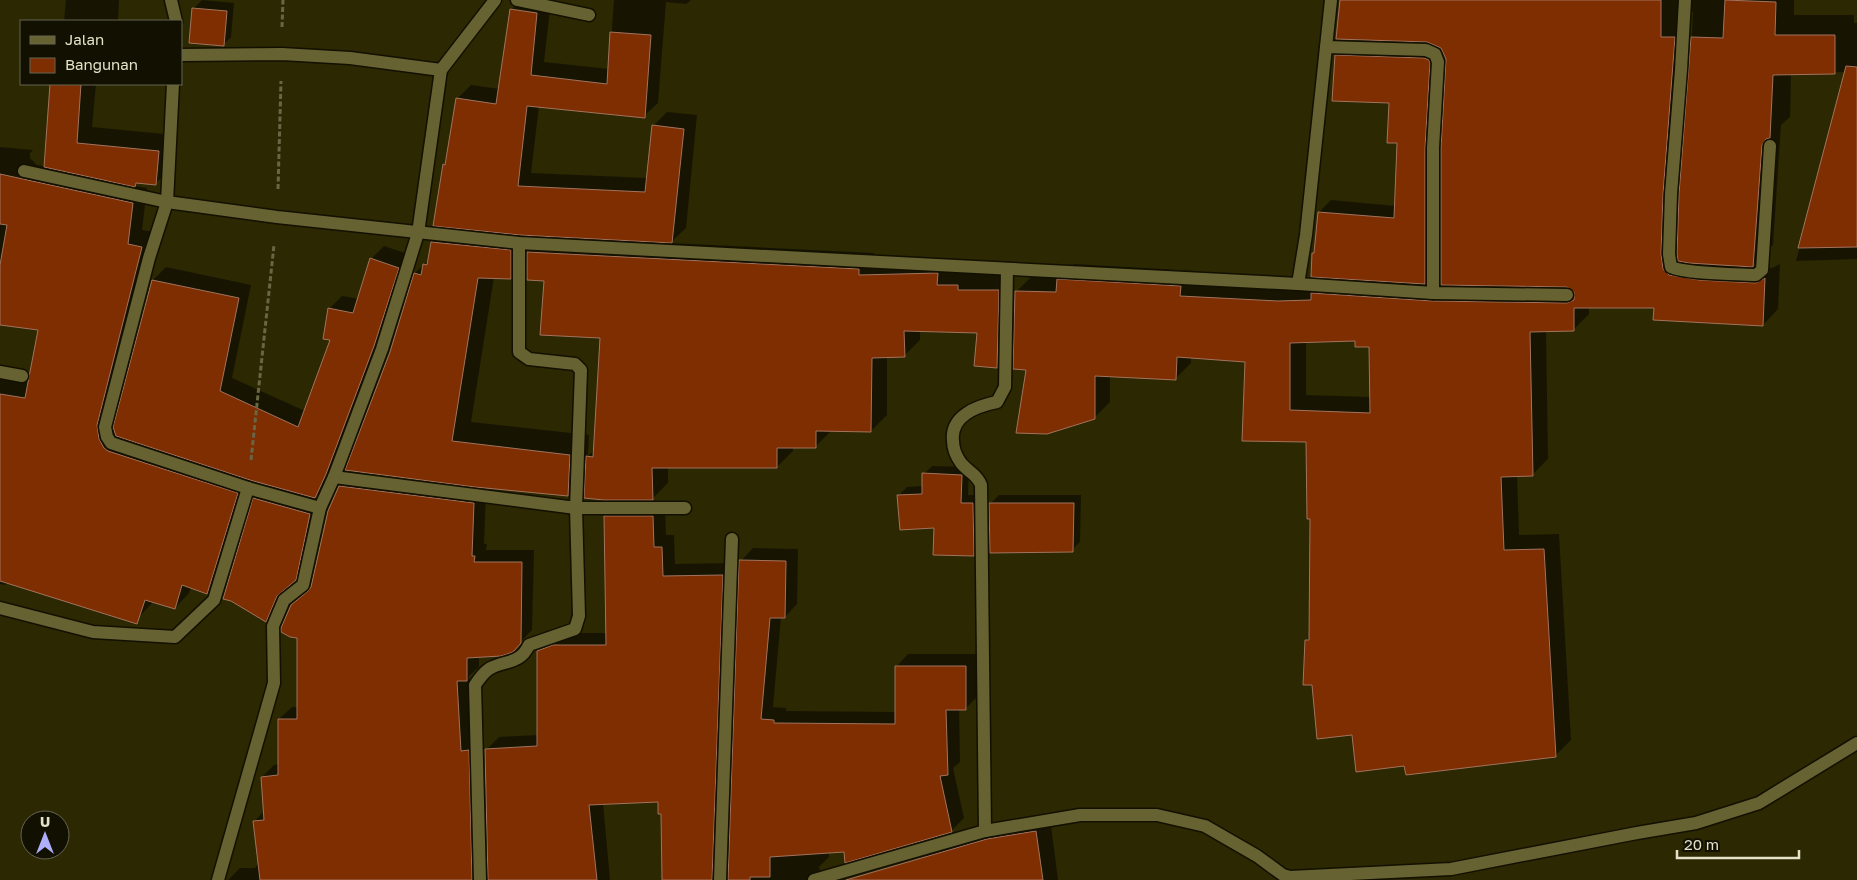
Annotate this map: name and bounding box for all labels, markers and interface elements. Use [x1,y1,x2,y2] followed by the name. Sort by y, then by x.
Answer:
[20,20,182,85] legend
[65,30,104,48] text: Jalan
[65,55,138,73] text: Bangunan
[20,810,70,860] north arrow
[40,813,50,830] text: U
[1677,828,1800,860] scale bar
[1684,835,1719,853] text: 20 m

